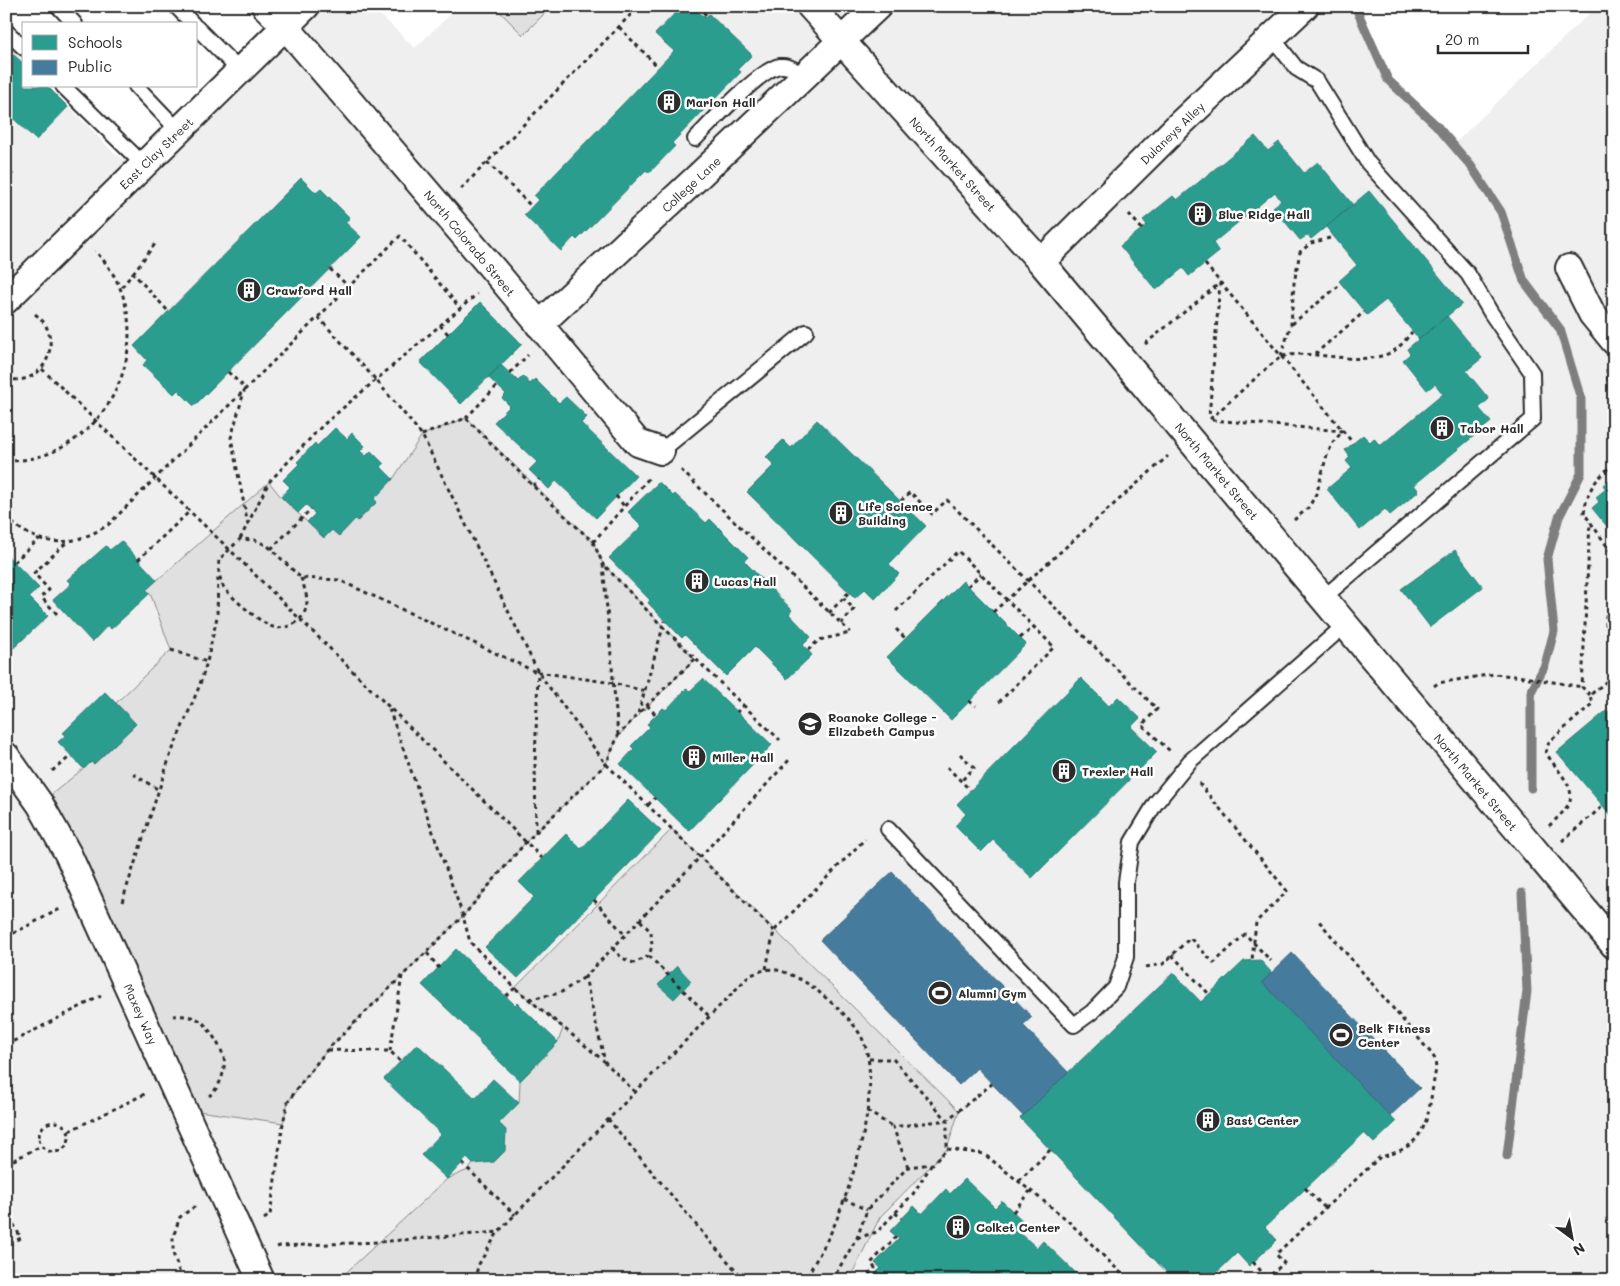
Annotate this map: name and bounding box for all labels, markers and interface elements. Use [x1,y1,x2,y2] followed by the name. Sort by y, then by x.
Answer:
[22,22,198,88] legend
[1438,22,1528,54] scale bar
[1445,29,1479,49] text: 20 m
[68,32,123,52] text: Schools
[68,56,112,76] text: Public
[656,89,682,115] building icon: Marion Hall
[686,94,755,110] place label: Marion Hall
[1136,98,1208,168] street label: Dulaneys Alley
[906,113,1000,215] street label: North Market Street
[116,114,196,192] street label: East Clay Street
[658,152,724,216] street label: College Lane
[421,187,519,299] street label: North Colorado Street
[1187,201,1213,227] building icon: Blue Ridge Hall
[1218,206,1310,222] place label: Blue Ridge Hall
[236,277,262,303] building icon: Crawford Hall
[266,282,352,298] place label: Crawford Hall
[1429,415,1455,441] building icon: Tabor Hall
[1172,419,1262,523] street label: North Market Street
[1460,420,1523,436] place label: Tabor Hall
[858,498,933,528] place label: Life Science Building
[828,500,854,526] building icon: Life Science Building
[684,568,710,594] building icon: Lucas Hall
[714,573,776,589] place label: Lucas Hall
[828,709,937,739] place label: Roanoke College - Elizabeth Campus
[797,711,823,737] school or university icon: Roanoke College - Elizabeth Campus
[1431,730,1521,834] street label: North Market Street
[681,744,707,770] building icon: Miller Hall
[712,749,773,765] place label: Miller Hall
[1051,758,1077,784] building icon: Trexler Hall
[1082,763,1153,779] place label: Trexler Hall
[927,980,953,1006] sports icon: Alumni Gym
[120,981,162,1047] street label: Maxey Way
[958,985,1027,1001] place label: Alumni Gym
[1358,1020,1430,1050] place label: Belk Fitness Center
[1328,1022,1354,1048] sports icon: Belk Fitness Center
[1195,1107,1221,1133] building icon: Bast Center
[1226,1112,1299,1128] place label: Bast Center
[945,1214,971,1240] building icon: Colket Center
[1548,1214,1598,1264] north arrow
[976,1219,1060,1235] place label: Colket Center
[1570,1239,1589,1260] text: N

